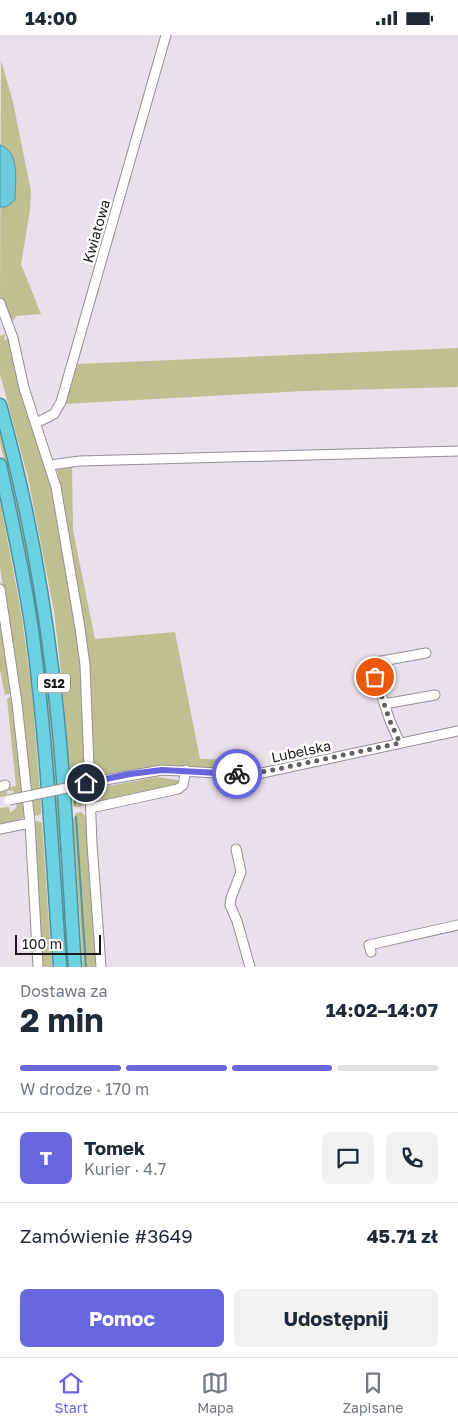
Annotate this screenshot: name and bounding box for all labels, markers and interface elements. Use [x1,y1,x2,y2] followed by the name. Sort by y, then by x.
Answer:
[25,6,77,29] text: 14:00
[79,197,113,265] street label: Kwiatowa
[354,656,396,698] pin
[361,663,389,691] icon: bag
[38,673,70,693] road number: S12
[270,736,332,766] street label: Lubelska
[212,749,262,799] courier
[223,760,251,788] icon: bike
[65,762,107,804] pin
[72,769,100,797] icon: home
[15,932,101,955] scale bar
[22,935,62,952] text: 100 m
[20,981,107,1001] text: Dostawa za
[326,998,438,1021] text: 14:02–14:07
[20,1001,104,1039] text: 2 min
[20,1079,149,1099] text: W drodze · 170 m
[322,1132,374,1184] button: chat
[386,1132,438,1184] button: phone
[84,1136,145,1159] text: Tomek
[40,1146,52,1169] text: T
[84,1159,166,1179] text: Kurier · 4.7
[20,1224,193,1247] text: Zamówienie #3649
[367,1224,438,1247] text: 45.71 zł
[20,1289,224,1347] button: Pomoc
[234,1289,438,1347] button: Udostępnij
[55,1369,88,1416] tab: Start
[197,1369,234,1416] tab: Mapa
[343,1369,403,1416] tab: Zapisane

